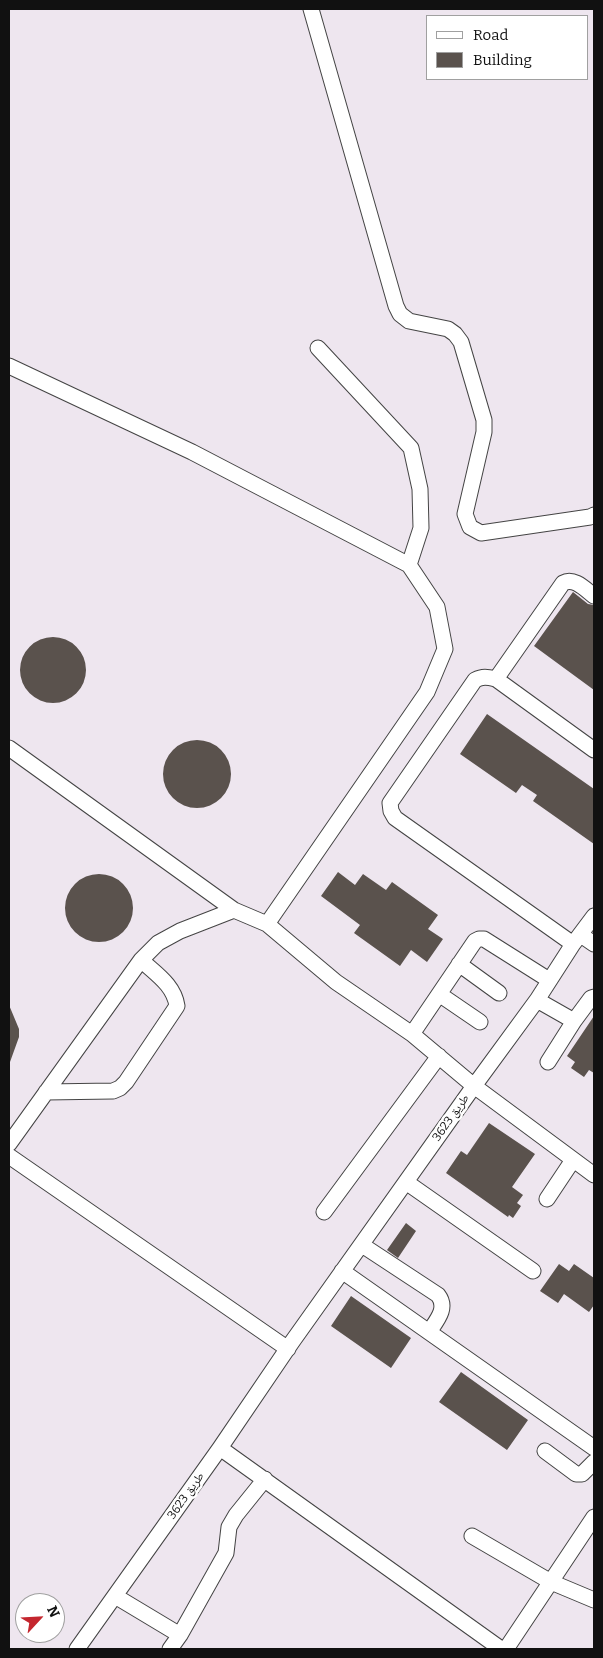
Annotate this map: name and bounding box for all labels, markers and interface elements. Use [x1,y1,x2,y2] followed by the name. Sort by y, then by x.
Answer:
[426,15,588,80] legend
[473,26,508,44] text: Road
[473,51,532,69] text: Building
[430,1092,472,1144] street label: طريق 3623
[165,1470,207,1522] street label: طريق 3623
[15,1593,65,1643] north arrow
[43,1603,63,1620] text: N

